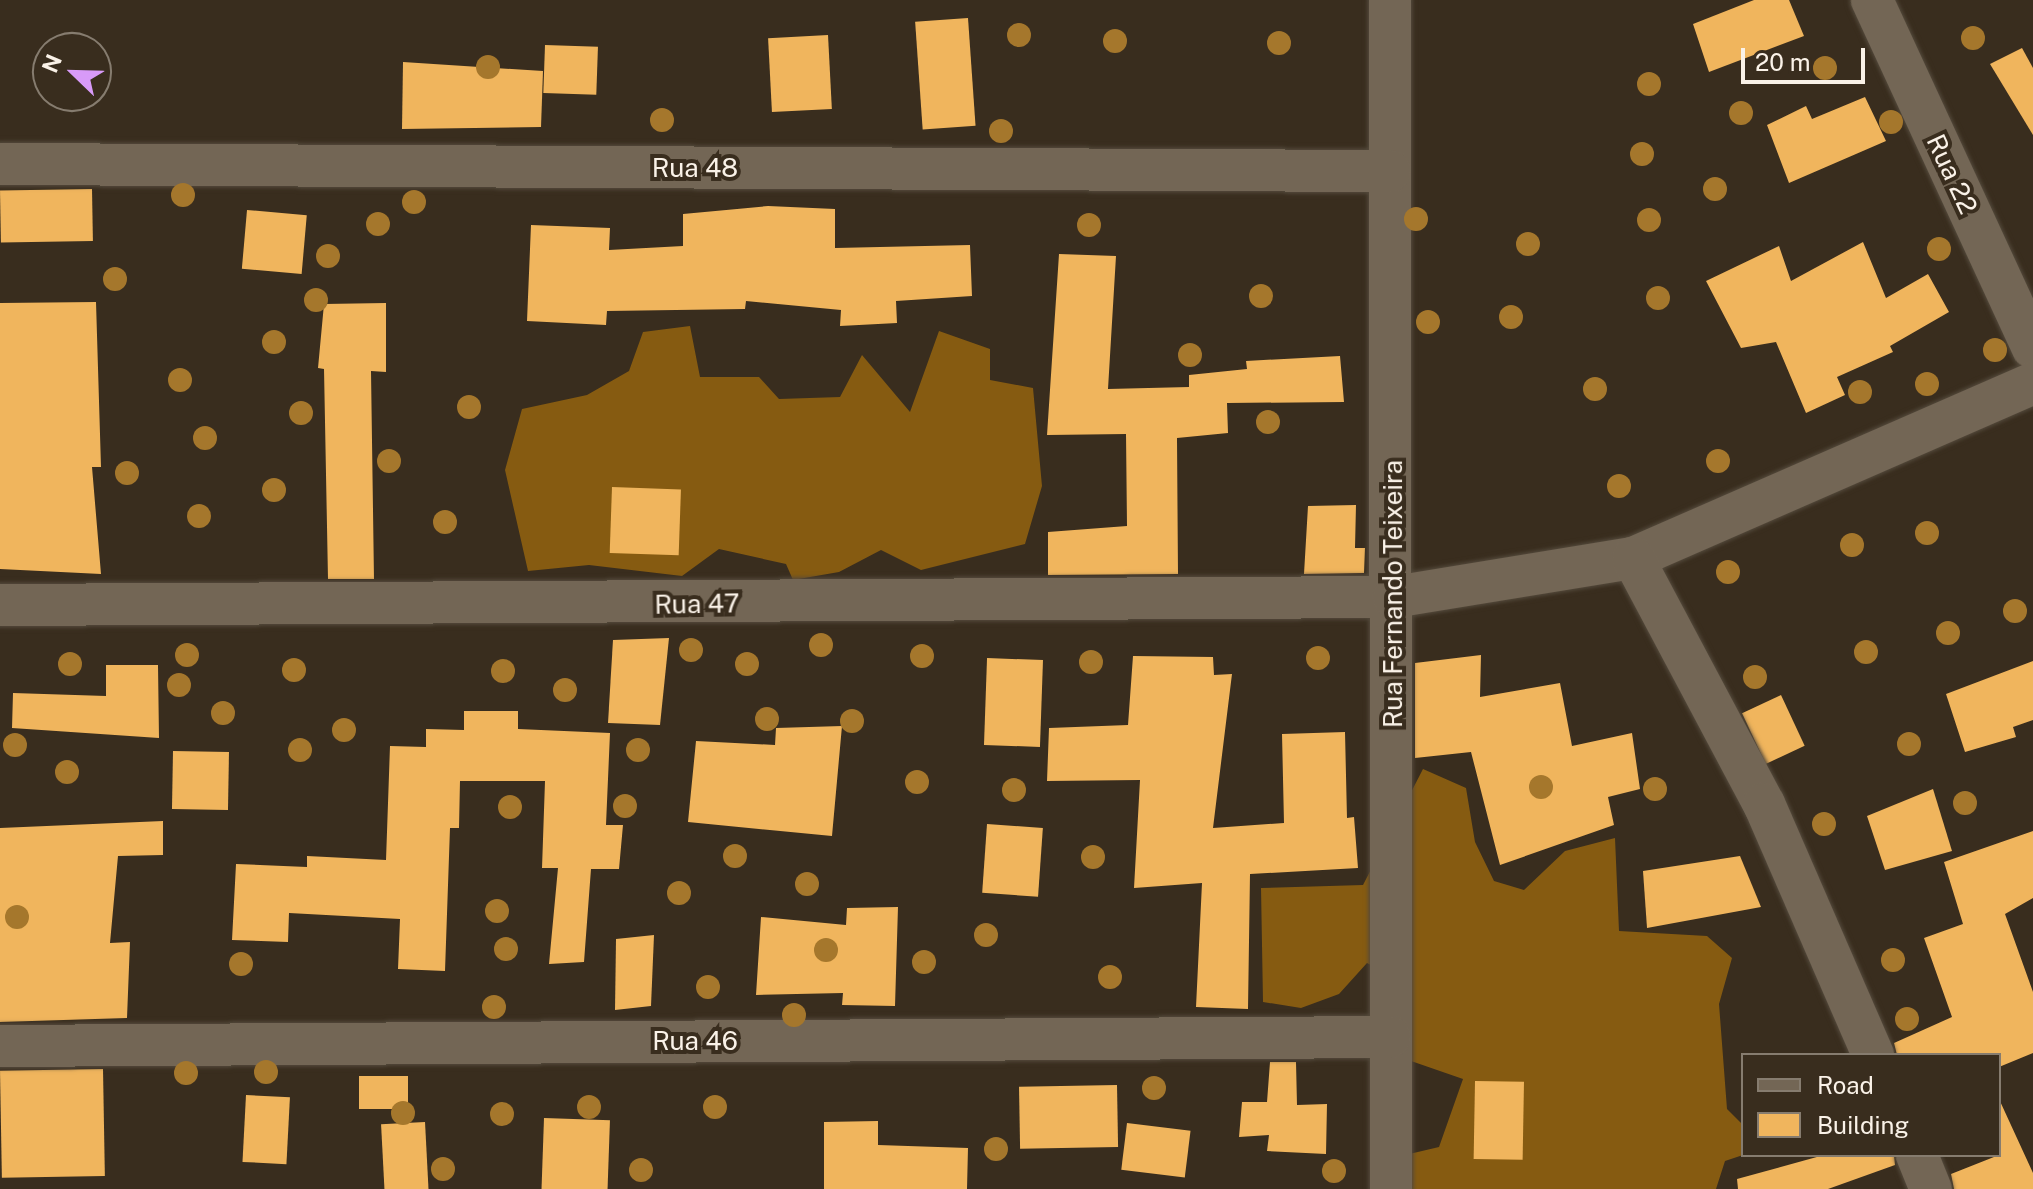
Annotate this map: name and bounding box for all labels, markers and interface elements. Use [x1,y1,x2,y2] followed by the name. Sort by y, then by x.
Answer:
[32,32,112,112] north arrow
[1745,32,1869,82] scale bar
[1755,48,1811,76] text: 20 m
[36,50,67,76] text: N
[1920,129,1984,219] street label: Rua 22
[652,152,738,184] street label: Rua 48
[1377,460,1409,728] street label: Rua Fernando Teixeira
[654,588,740,620] street label: Rua 47
[652,1025,738,1057] street label: Rua 46
[1741,1053,2001,1157] legend
[1817,1071,1874,1099] text: Road
[1817,1111,1909,1139] text: Building

